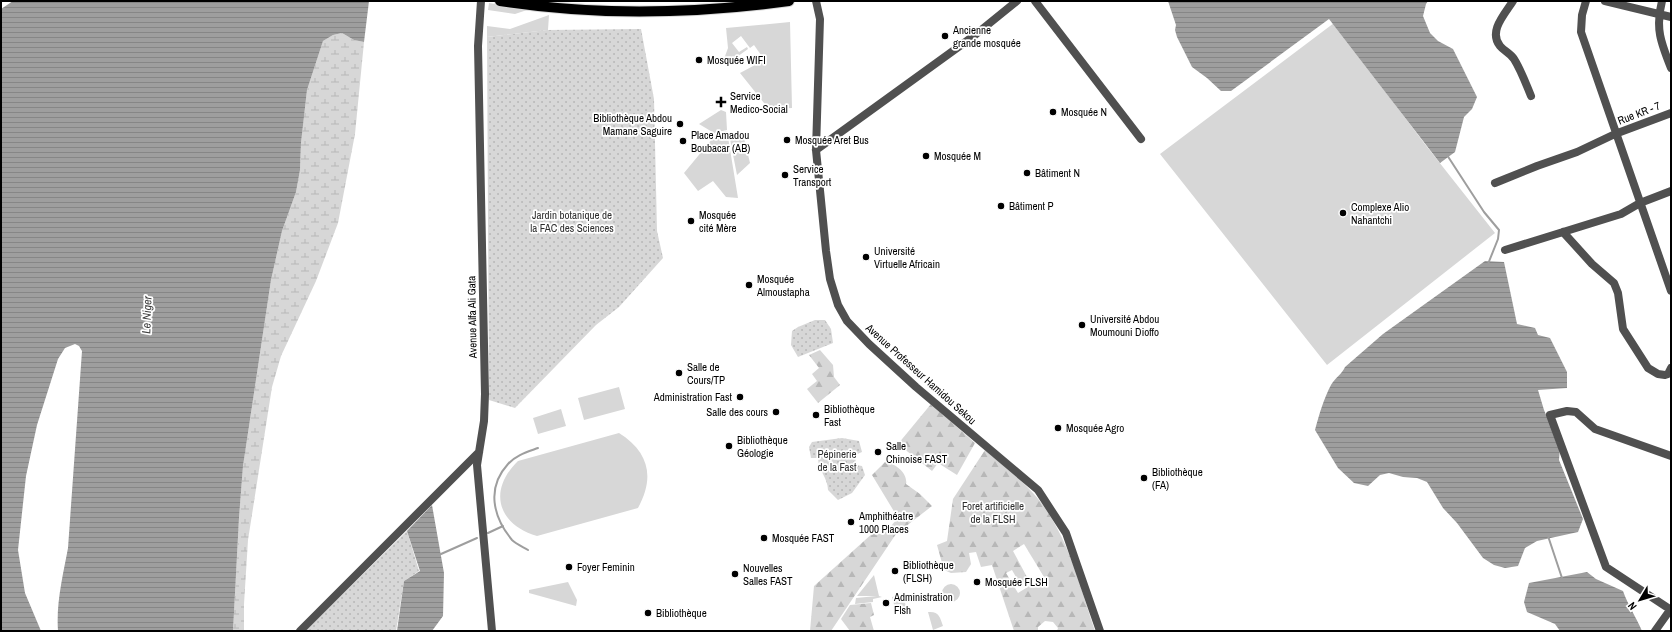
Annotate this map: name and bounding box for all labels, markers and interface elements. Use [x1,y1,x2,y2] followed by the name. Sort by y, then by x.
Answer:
[952,23,1021,50] place label: Ancienne grande mosquée
[940,31,950,41] marker: Ancienne grande mosquée
[707,53,766,67] place label: Mosquée WIFI
[694,55,704,65] marker: Mosquée WIFI
[730,89,788,116] place label: Service Medico-Social
[715,96,727,108] marker: Service Medico-Social
[1616,98,1662,128] street label: Rue KR - 7
[1061,105,1107,119] place label: Mosquée N
[1048,107,1058,117] marker: Mosquée N
[593,111,672,138] place label: Bibliothèque Abdou Mamane Saguire
[675,119,685,129] marker: Bibliothèque Abdou Mamane Saguire
[691,128,750,155] place label: Place Amadou Boubacar (AB)
[795,133,869,147] place label: Mosquée Aret Bus
[782,135,792,145] marker: Mosquée Aret Bus
[678,136,688,146] marker: Place Amadou Boubacar (AB)
[934,149,981,163] place label: Mosquée M
[921,151,931,161] marker: Mosquée M
[793,162,832,189] place label: Service Transport
[1035,166,1080,180] place label: Bâtiment N
[1022,168,1032,178] marker: Bâtiment N
[780,170,790,180] marker: Service Transport
[1009,199,1054,213] place label: Bâtiment P
[1351,200,1409,227] place label: Complexe Alio Nahantchi
[996,201,1006,211] marker: Bâtiment P
[530,208,614,235] park label: Jardin botanique de la FAC des Sciences
[699,208,737,235] place label: Mosquée cité Mère
[1338,208,1348,218] marker: Complexe Alio Nahantchi
[686,216,696,226] marker: Mosquée cité Mère
[874,244,940,271] place label: Université Virtuelle Africain
[861,252,871,262] marker: Université Virtuelle Africain
[756,272,810,299] place label: Mosquée Almoustapha
[464,276,480,359] street label: Avenue Alfa Ali Gata
[744,280,754,290] marker: Mosquée Almoustapha
[138,295,156,334] water label: Le Niger
[1090,312,1159,339] place label: Université Abdou Moumouni Dioffo
[862,320,979,427] street label: Avenue Professeur Hamidou Sekou
[1077,320,1087,330] marker: Université Abdou Moumouni Dioffo
[687,360,725,387] place label: Salle de Cours/TP
[674,368,684,378] marker: Salle de Cours/TP
[653,390,732,404] place label: Administration Fast
[735,392,745,402] marker: Administration Fast
[824,402,875,429] place label: Bibliothèque Fast
[706,405,768,419] place label: Salle des cours
[771,407,781,417] marker: Salle des cours
[811,410,821,420] marker: Bibliothèque Fast
[1066,421,1124,435] place label: Mosquée Agro
[1053,423,1063,433] marker: Mosquée Agro
[737,433,788,460] place label: Bibliothèque Géologie
[886,439,948,466] place label: Salle Chinoise FAST
[724,441,734,451] marker: Bibliothèque Géologie
[817,447,857,474] park label: Pépinerie de la Fast
[873,447,883,457] marker: Salle Chinoise FAST
[1152,465,1203,492] place label: Bibliothèque (FA)
[1139,473,1149,483] marker: Bibliothèque (FA)
[962,499,1024,526] park label: Foret artificielle de la FLSH
[858,509,913,536] place label: Amphithéatre 1000 Places
[846,517,856,527] marker: Amphithéatre 1000 Places
[772,531,835,545] place label: Mosquée FAST
[759,533,769,543] marker: Mosquée FAST
[903,558,954,585] place label: Bibliothèque (FLSH)
[577,560,635,574] place label: Foyer Feminin
[743,561,793,588] place label: Nouvelles Salles FAST
[564,562,574,572] marker: Foyer Feminin
[890,566,900,576] marker: Bibliothèque (FLSH)
[730,569,740,579] marker: Nouvelles Salles FAST
[985,575,1048,589] place label: Mosquée FLSH
[972,577,982,587] marker: Mosquée FLSH
[1620,580,1660,620] north arrow
[893,590,953,617] place label: Administration Flsh
[881,598,891,608] marker: Administration Flsh
[1625,599,1640,613] text: N
[656,606,707,620] place label: Bibliothèque
[643,608,653,618] marker: Bibliothèque

